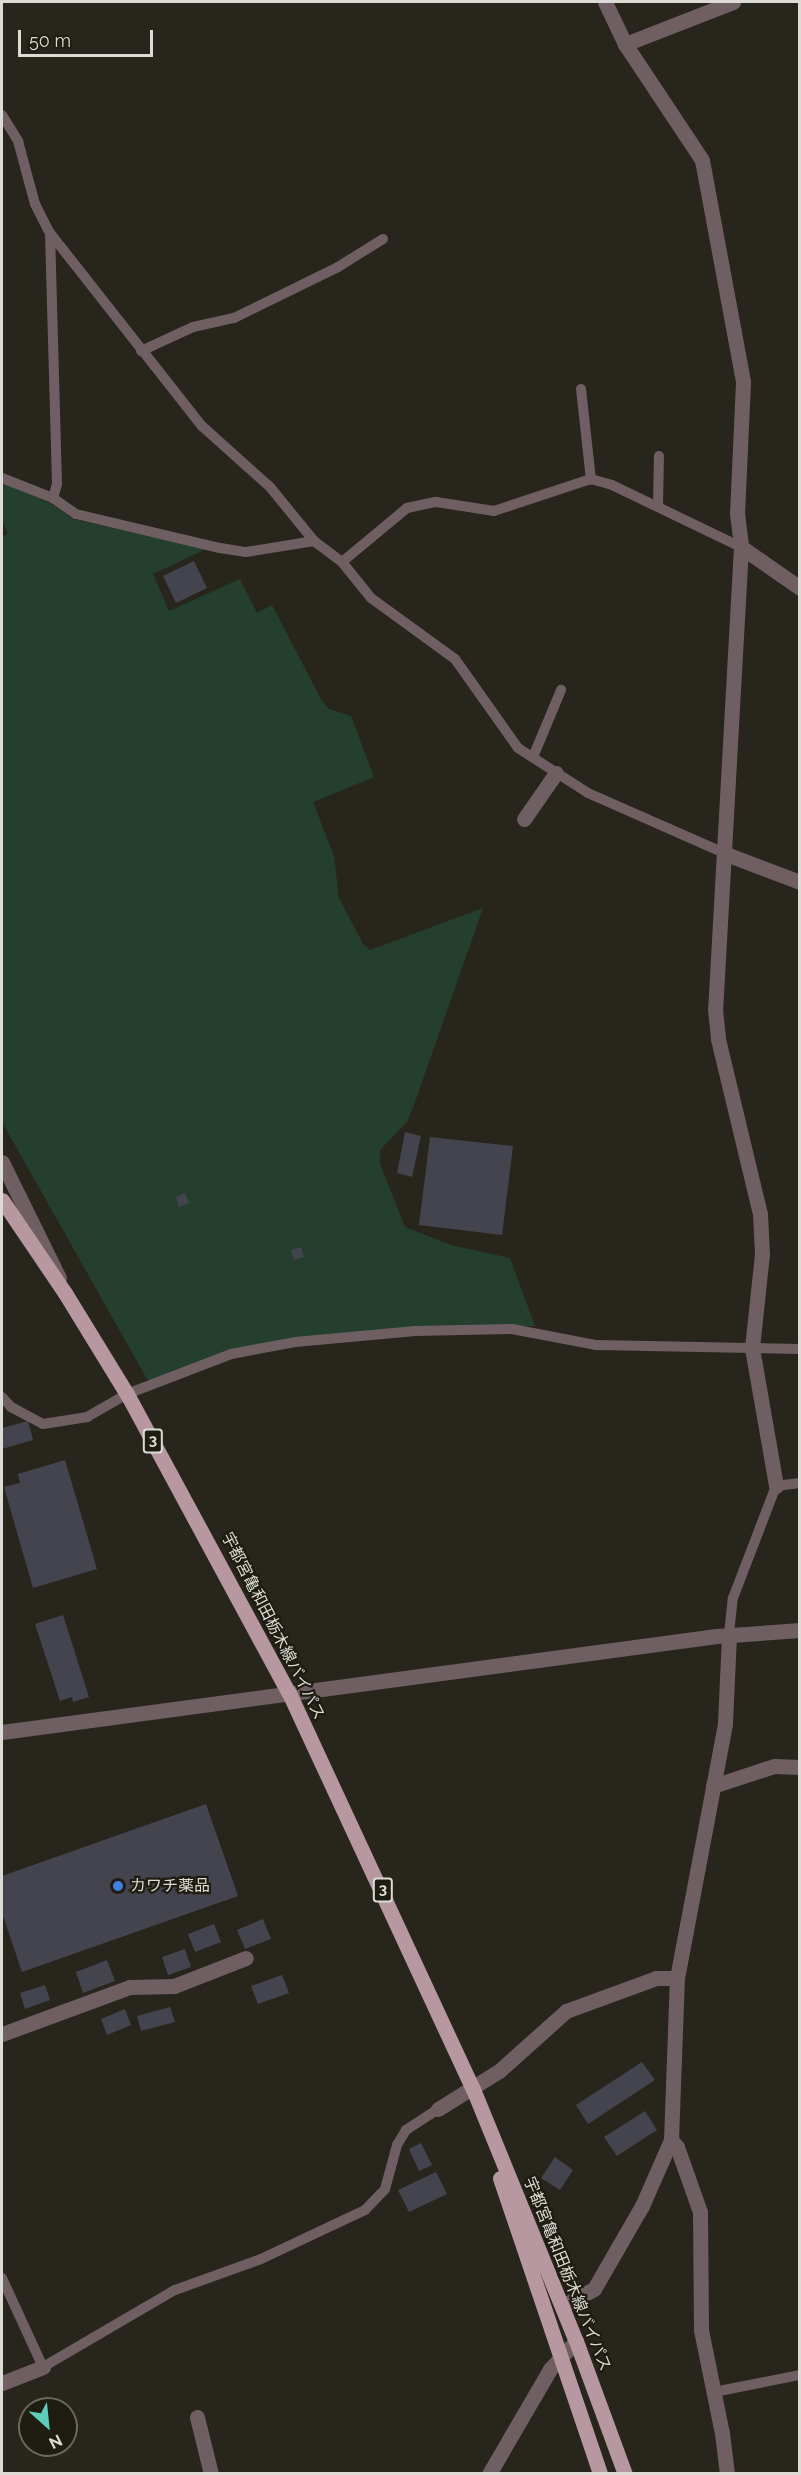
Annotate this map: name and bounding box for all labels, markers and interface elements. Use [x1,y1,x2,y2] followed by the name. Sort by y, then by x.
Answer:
[21,18,156,56] scale bar
[29,30,71,51] text: 50 m
[142,1429,164,1453] road number: 3
[217,1529,329,1723] street label: 宇都宮亀和田栃木線バイパス
[130,1876,210,1896] place label: カワチ薬品
[372,1878,394,1902] road number: 3
[111,1879,125,1893] marker: カワチ薬品
[519,2174,615,2374] street label: 宇都宮亀和田栃木線バイパス
[18,2397,78,2457] north arrow
[46,2430,65,2453] text: N

